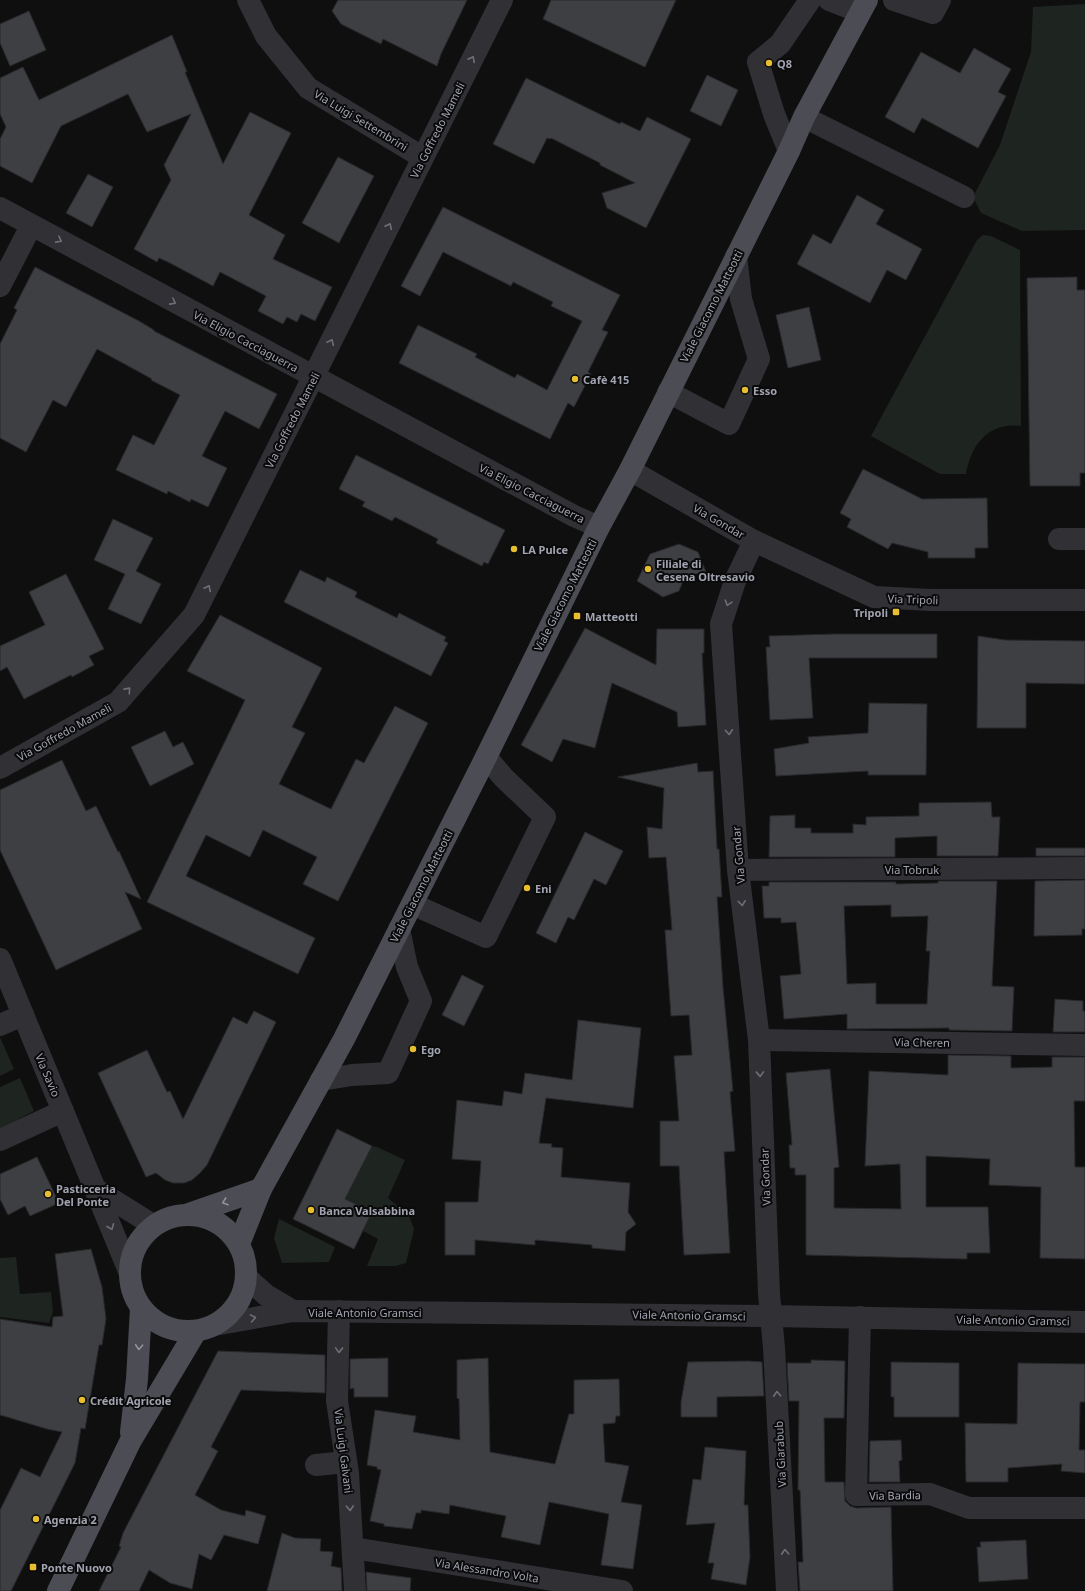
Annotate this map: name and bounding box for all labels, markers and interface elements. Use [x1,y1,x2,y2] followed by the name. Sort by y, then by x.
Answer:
[467,56,475,64] one-way arrow
[777,56,792,71] place label: Q8
[764,58,774,68] marker: Q8
[406,79,468,181] street label: Via Goffredo Mameli
[311,86,411,154] street label: Via Luigi Settembrini
[384,222,392,230] one-way arrow
[55,236,62,243] one-way arrow
[676,247,746,365] street label: Viale Giacomo Matteotti
[169,297,177,305] one-way arrow
[191,307,301,375] street label: Via Eligio Cacciaguerra
[326,339,334,346] one-way arrow
[261,369,323,471] street label: Via Goffredo Mameli
[583,372,629,387] place label: Cafè 415
[570,374,580,384] marker: Cafè 415
[753,383,777,398] place label: Esso
[740,385,750,395] marker: Esso
[477,460,587,526] street label: Via Eligio Cacciaguerra
[690,500,748,542] street label: Via Gondar
[530,536,600,654] street label: Viale Giacomo Matteotti
[522,542,569,557] place label: LA Pulce
[509,544,519,554] marker: LA Pulce
[656,556,755,584] place label: Filiale di Cesena Oltresavio
[643,564,653,574] marker: Filiale di Cesena Oltresavio
[203,585,211,592] one-way arrow
[887,591,939,607] street label: Via Tripoli
[724,600,733,607] one-way arrow
[854,605,888,620] place label: Tripoli
[891,607,901,617] marker: Tripoli
[585,609,638,624] place label: Matteotti
[572,611,582,621] marker: Matteotti
[124,687,131,694] one-way arrow
[14,700,114,764] street label: Via Goffredo Mameli
[724,729,733,735] one-way arrow
[728,825,748,884] street label: Via Gondar
[386,827,456,945] street label: Viale Giacomo Matteotti
[885,862,939,877] street label: Via Tobruk
[535,881,552,896] place label: Eni
[522,883,532,893] marker: Eni
[738,900,747,906] one-way arrow
[894,1034,950,1050] street label: Via Cheren
[421,1042,441,1057] place label: Ego
[408,1044,418,1054] marker: Ego
[32,1051,64,1099] street label: Via Savio
[756,1071,765,1077] one-way arrow
[756,1148,773,1206] street label: Via Gondar
[56,1181,116,1209] place label: Pasticceria Del Ponte
[43,1189,53,1199] marker: Pasticceria Del Ponte
[221,1197,228,1206] one-way arrow
[319,1203,415,1218] place label: Banca Valsabbina
[306,1205,316,1215] marker: Banca Valsabbina
[107,1223,115,1230] one-way arrow
[308,1305,422,1320] street label: Viale Antonio Gramsci
[632,1307,746,1323] street label: Viale Antonio Gramsci
[956,1312,1070,1328] street label: Viale Antonio Gramsci
[250,1314,256,1323] one-way arrow
[134,1344,143,1350] one-way arrow
[335,1347,343,1353] one-way arrow
[772,1391,781,1397] one-way arrow
[90,1393,172,1408] place label: Crédit Agricole
[77,1395,87,1405] marker: Crédit Agricole
[331,1408,357,1494] street label: Via Luigi Galvani
[771,1420,789,1488] street label: Via Giarabub
[869,1487,921,1503] street label: Via Bardia
[346,1505,355,1511] one-way arrow
[44,1512,97,1527] place label: Agenzia 2
[31,1514,41,1524] marker: Agenzia 2
[780,1549,789,1555] one-way arrow
[434,1554,540,1586] street label: Via Alessandro Volta
[41,1560,112,1575] place label: Ponte Nuovo
[28,1562,38,1572] marker: Ponte Nuovo

